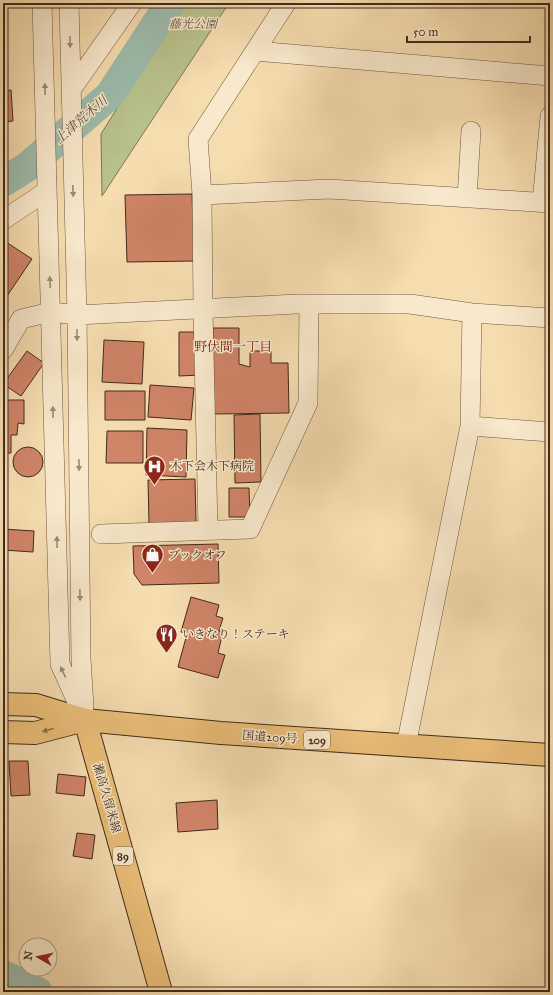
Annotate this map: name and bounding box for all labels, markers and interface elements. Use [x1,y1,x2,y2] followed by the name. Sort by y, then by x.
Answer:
[169,17,219,31] park label: 藤光公園
[407,18,530,44] scale bar
[413,25,438,39] text: 50 m
[66,36,73,48] one-way arrow
[41,83,48,95] one-way arrow
[51,91,112,147] water label: 上津荒木川
[70,185,76,198] one-way arrow
[47,275,53,288] one-way arrow
[74,329,80,342] one-way arrow
[194,339,272,355] district label: 野伏間一丁目
[50,405,56,418] one-way arrow
[141,453,167,486] hospital icon: 木下会木下病院
[76,459,82,472] one-way arrow
[170,459,254,473] place label: 木下会木下病院
[53,536,60,548] one-way arrow
[140,542,166,575] shop icon: ブックオフ
[168,548,227,562] place label: ブックオフ
[77,589,83,602] one-way arrow
[154,621,180,654] restaurant icon: いきなり！ステーキ
[182,627,290,641] place label: いきなり！ステーキ
[60,666,66,677] one-way arrow
[41,727,53,733] one-way arrow
[242,728,298,746] street label: 国道209号
[304,731,330,749] road number: 209
[90,761,124,835] street label: 瀬高久留米線
[113,847,133,865] road number: 89
[18,937,58,977] north arrow
[21,949,36,961] text: N

